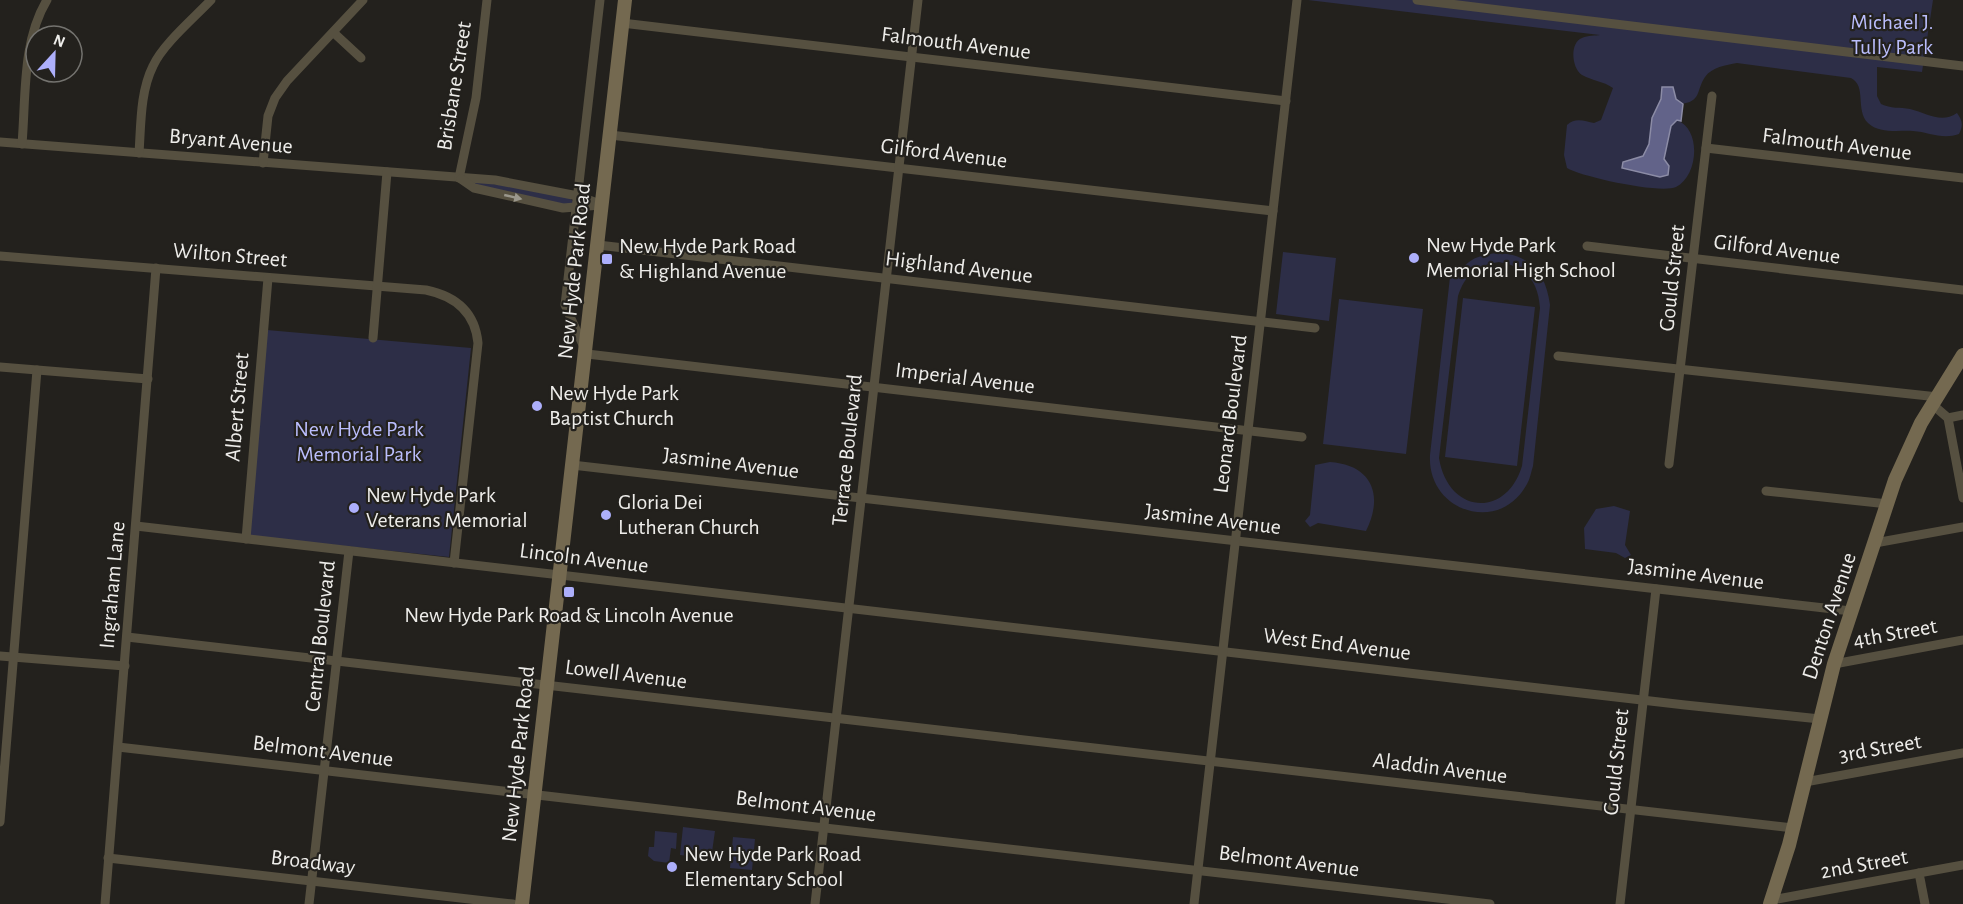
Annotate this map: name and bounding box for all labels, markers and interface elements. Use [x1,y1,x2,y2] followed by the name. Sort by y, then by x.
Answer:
[1850,11,1934,58] park label: Michael J. Tully Park
[433,20,475,152] street label: Brisbane Street
[880,23,1032,63] street label: Falmouth Avenue
[24,24,84,84] north arrow
[51,32,67,51] text: N
[1761,124,1913,164] street label: Falmouth Avenue
[168,125,294,157] street label: Bryant Avenue
[880,134,1008,172] street label: Gilford Avenue
[554,182,594,360] street label: New Hyde Park Road
[504,193,523,202] one-way arrow
[1655,224,1689,332] street label: Gould Street
[1713,230,1841,268] street label: Gilford Avenue
[1426,234,1616,281] place label: New Hyde Park Memorial High School
[619,235,796,282] place label: New Hyde Park Road & Highland Avenue
[172,239,288,271] street label: Wilton Street
[884,247,1034,287] street label: Highland Avenue
[1407,251,1421,265] marker: New Hyde Park Memorial High School
[600,252,614,266] marker: New Hyde Park Road & Highland Avenue
[1209,333,1251,495] street label: Leonard Boulevard
[221,352,253,462] street label: Albert Street
[894,359,1036,397] street label: Imperial Avenue
[828,373,866,527] street label: Terrace Boulevard
[549,382,679,429] place label: New Hyde Park Baptist Church
[530,399,544,413] marker: New Hyde Park Baptist Church
[294,418,424,465] park label: New Hyde Park Memorial Park
[662,444,800,482] street label: Jasmine Avenue
[366,484,528,531] place label: New Hyde Park Veterans Memorial
[618,491,760,538] place label: Gloria Dei Lutheran Church
[1144,500,1282,538] street label: Jasmine Avenue
[347,501,361,515] marker: New Hyde Park Veterans Memorial
[599,508,613,522] marker: Gloria Dei Lutheran Church
[95,520,129,650] street label: Ingraham Lane
[518,539,650,577] street label: Lincoln Avenue
[1798,550,1860,682] street label: Denton Avenue
[1627,555,1765,593] street label: Jasmine Avenue
[301,559,339,713] street label: Central Boulevard
[562,585,576,599] marker: New Hyde Park Road & Lincoln Avenue
[404,604,734,626] place label: New Hyde Park Road & Lincoln Avenue
[1851,615,1939,651] street label: 4th Street
[1262,624,1412,664] street label: West End Avenue
[564,656,688,692] street label: Lowell Avenue
[498,665,538,843] street label: New Hyde Park Road
[1599,708,1633,816] street label: Gould Street
[1837,730,1923,766] street label: 3rd Street
[251,731,395,771] street label: Belmont Avenue
[1371,749,1509,787] street label: Aladdin Avenue
[734,786,878,826] street label: Belmont Avenue
[1217,841,1361,881] street label: Belmont Avenue
[684,843,861,890] place label: New Hyde Park Road Elementary School
[270,846,357,878] street label: Broadway
[1819,846,1909,882] street label: 2nd Street
[665,860,679,874] marker: New Hyde Park Road Elementary School

